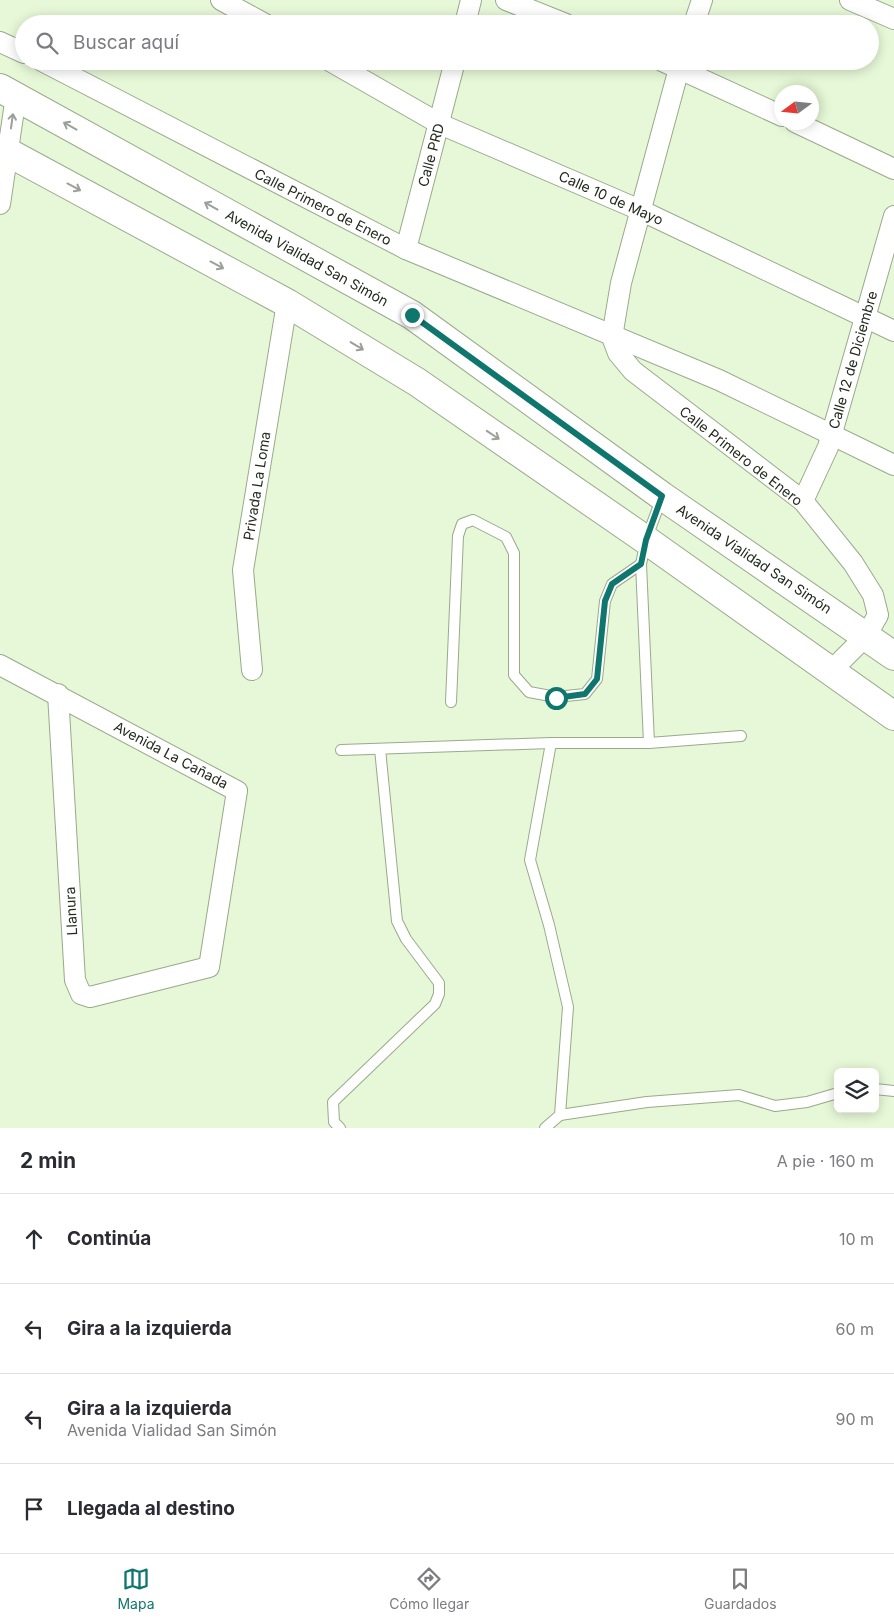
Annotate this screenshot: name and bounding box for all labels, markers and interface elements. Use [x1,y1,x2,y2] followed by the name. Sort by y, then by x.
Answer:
[15,15,879,70] search box
[33,29,61,57] icon: search
[73,31,179,54] text: Buscar aquí
[774,85,819,130] north arrow
[7,114,17,130] one-way arrow
[63,121,77,131] one-way arrow
[414,121,447,188] street label: Calle PRD
[252,165,395,249] street label: Calle Primero de Enero
[556,167,666,228] street label: Calle 10 de Mayo
[66,183,81,192] one-way arrow
[204,201,219,211] one-way arrow
[223,206,392,309] street label: Avenida Vialidad San Simón
[209,260,224,270] one-way arrow
[825,289,880,431] street label: Calle 12 de Diciembre
[401,304,424,327] route end
[350,341,364,351] one-way arrow
[676,402,806,509] street label: Calle Primero de Enero
[240,430,274,542] street label: Privada La Loma
[486,430,500,440] one-way arrow
[673,500,835,617] street label: Avenida Vialidad San Simón
[545,687,568,710] route start
[111,717,231,792] street label: Avenida La Cañada
[61,886,80,936] street label: Llanura
[834,1068,879,1113] map controls
[834,1068,879,1113] button: layers
[20,1148,76,1173] text: 2 min
[777,1151,874,1171] text: A pie · 160 m
[20,1225,48,1253] icon: ahead
[67,1227,151,1250] text: Continúa
[839,1229,874,1249] text: 10 m
[20,1315,48,1343] icon: left
[67,1317,232,1340] text: Gira a la izquierda
[835,1319,874,1339] text: 60 m
[67,1397,232,1420] text: Gira a la izquierda
[20,1405,48,1433] icon: left
[835,1409,874,1429] text: 90 m
[67,1420,277,1440] text: Avenida Vialidad San Simón
[20,1495,48,1523] icon: arrive
[67,1497,235,1520] text: Llegada al destino
[117,1565,155,1612] tab: Mapa
[389,1565,469,1612] tab: Cómo llegar
[704,1565,777,1612] tab: Guardados

